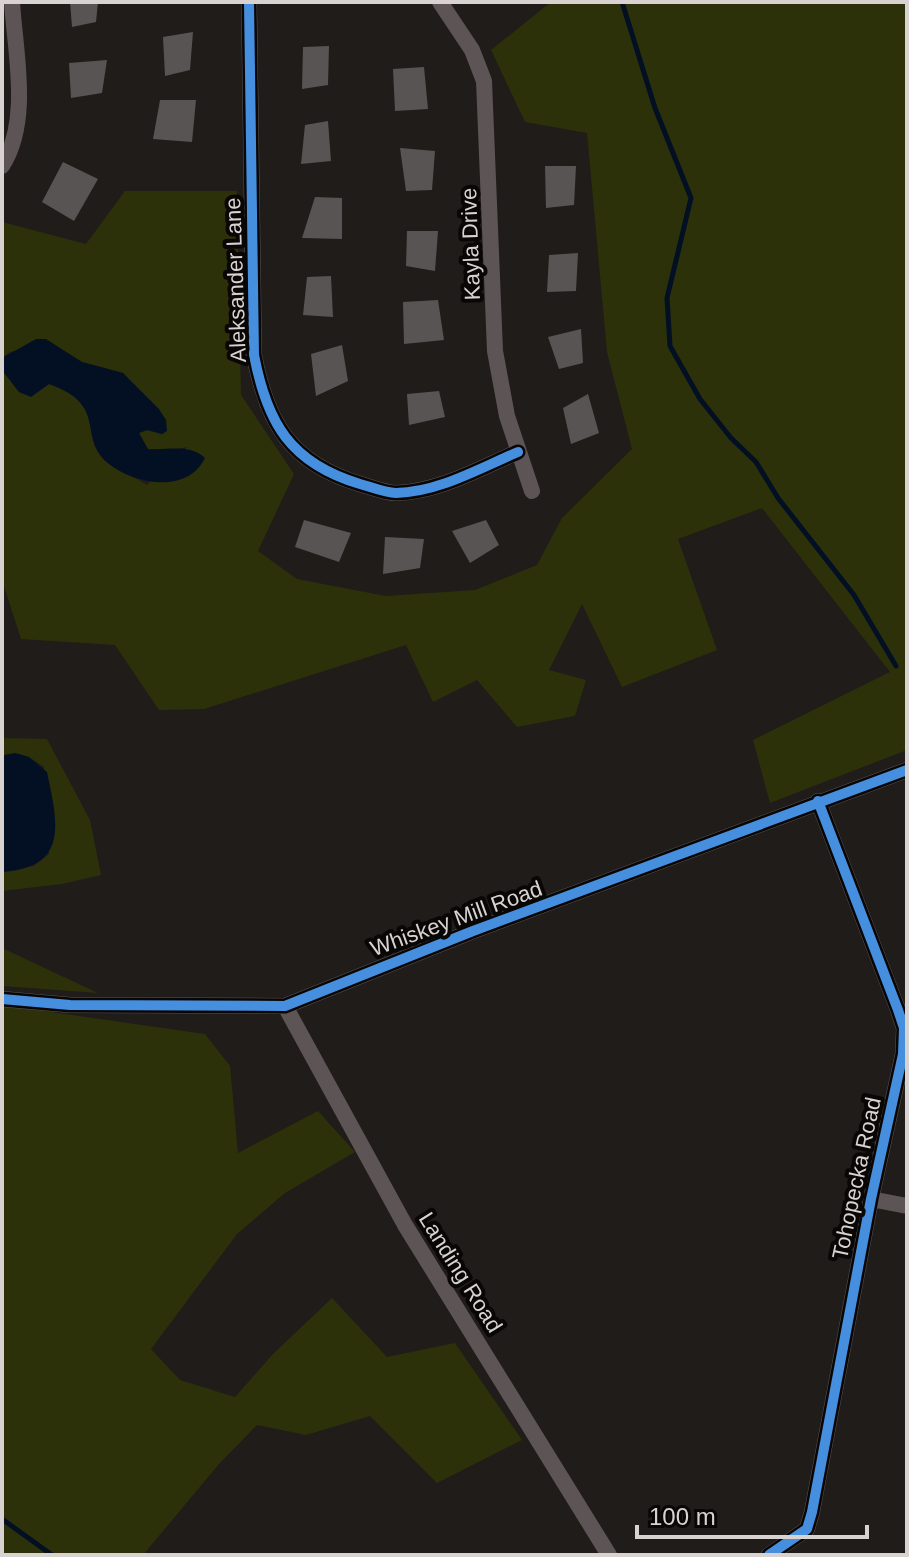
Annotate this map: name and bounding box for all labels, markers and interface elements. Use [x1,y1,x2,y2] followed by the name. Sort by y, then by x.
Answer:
[456,187,485,301] street label: Kayla Drive
[220,197,251,363] street label: Aleksander Lane
[367,876,545,961] street label: Whiskey Mill Road
[827,1095,886,1261] street label: Tohopecka Road
[414,1208,507,1337] street label: Landing Road
[637,1489,867,1539] scale bar
[649,1503,716,1530] text: 100 m

